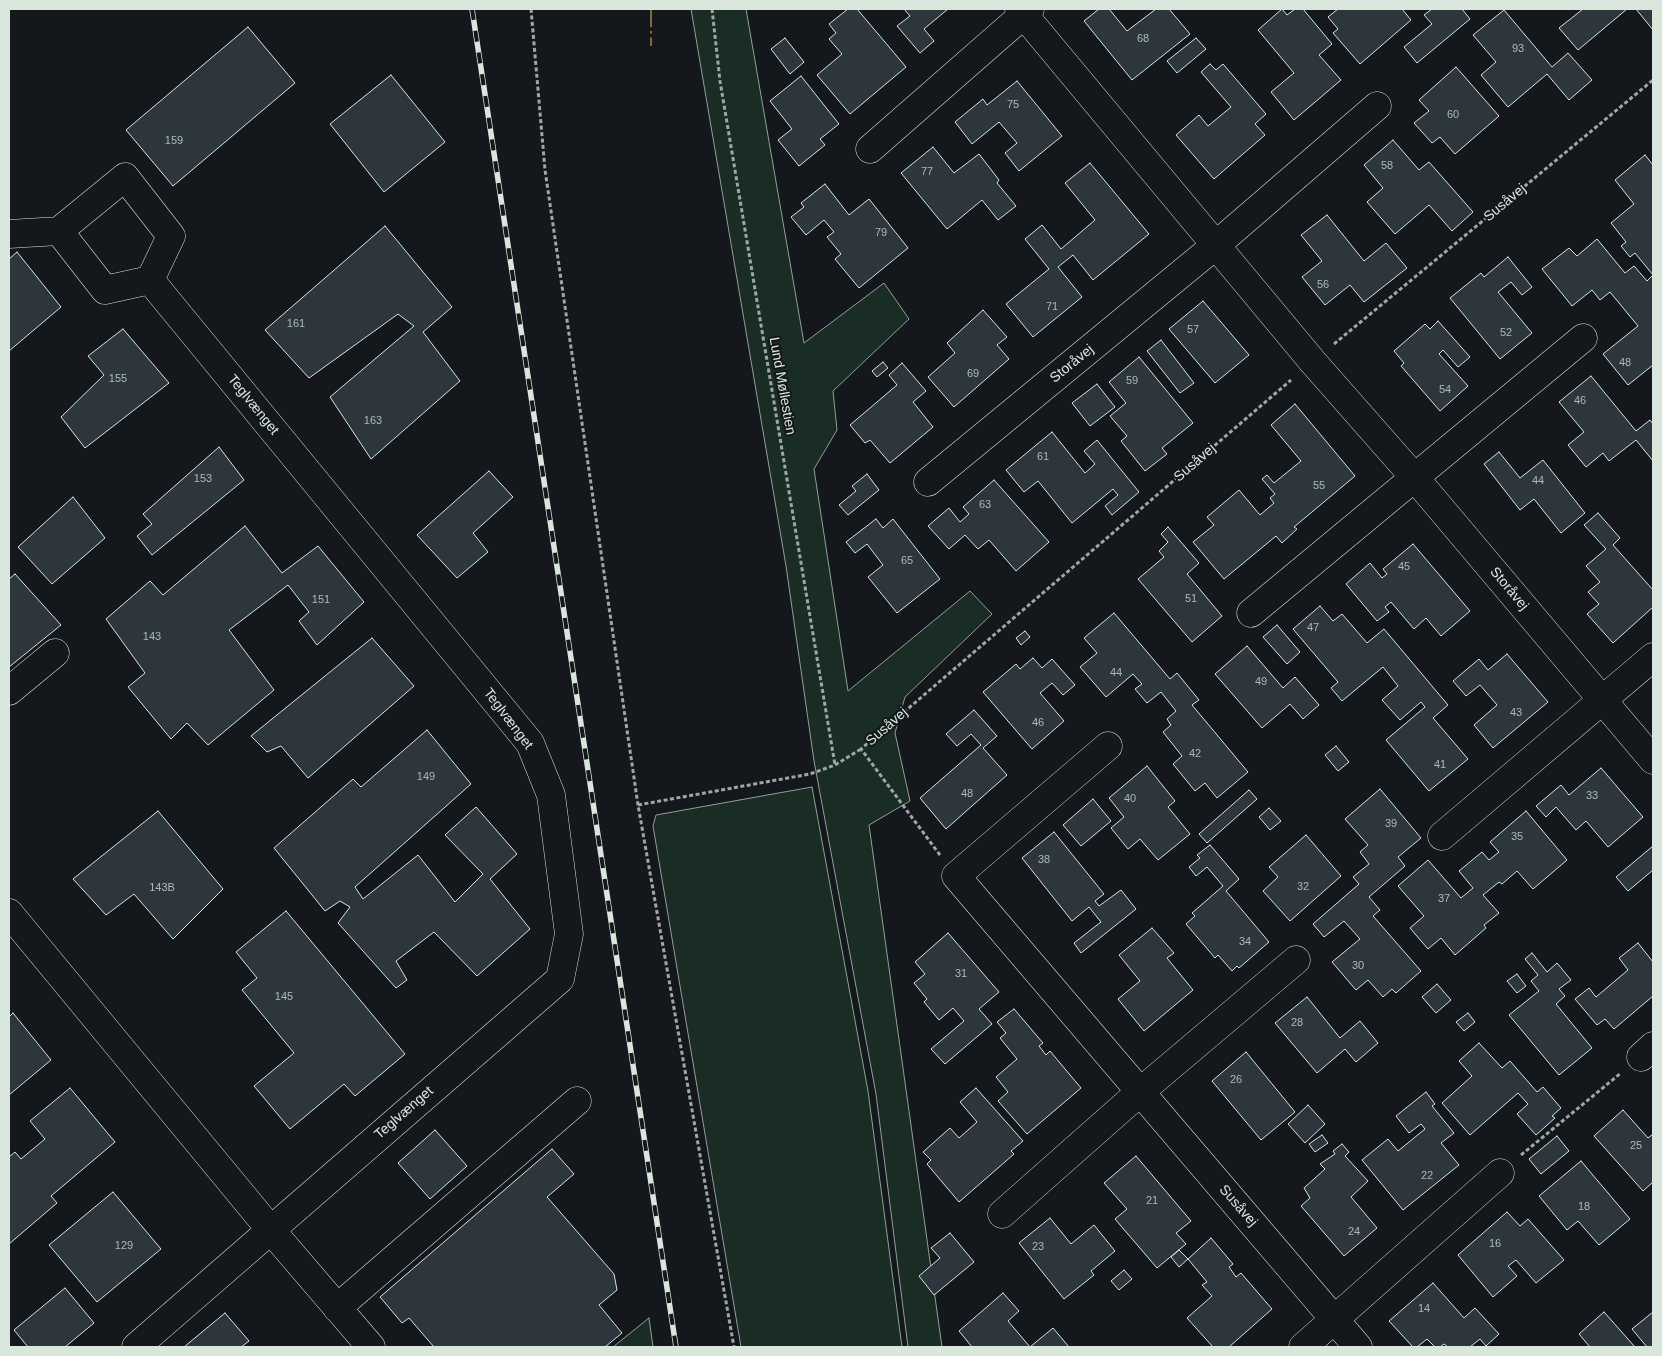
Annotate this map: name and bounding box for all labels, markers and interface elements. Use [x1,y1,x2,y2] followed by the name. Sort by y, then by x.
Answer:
[1137,32,1149,46] house number: 68
[1512,42,1524,56] house number: 93
[1007,98,1019,112] house number: 75
[1447,108,1459,122] house number: 60
[165,134,183,148] house number: 159
[1381,159,1393,173] house number: 58
[921,165,933,179] house number: 77
[1481,181,1529,225] street label: Susåvej
[875,226,887,240] house number: 79
[1317,278,1329,292] house number: 56
[1046,300,1058,314] house number: 71
[287,317,305,331] house number: 161
[1187,323,1199,337] house number: 57
[1500,326,1512,340] house number: 52
[765,336,799,436] street label: Lund Møllestien
[1047,341,1097,387] street label: Storåvej
[1619,356,1631,370] house number: 48
[967,367,979,381] house number: 69
[109,372,127,386] house number: 155
[224,372,282,438] street label: Teglvænget
[1126,374,1138,388] house number: 59
[1439,383,1451,397] house number: 54
[1574,394,1586,408] house number: 46
[364,414,382,428] house number: 163
[1171,440,1219,486] street label: Susåvej
[1037,450,1049,464] house number: 61
[194,472,212,486] house number: 153
[1532,474,1544,488] house number: 44
[1313,479,1325,493] house number: 55
[979,498,991,512] house number: 63
[901,554,913,568] house number: 65
[1398,560,1410,574] house number: 45
[1486,564,1532,614] street label: Storåvej
[1185,592,1197,606] house number: 51
[312,593,330,607] house number: 151
[1307,621,1319,635] house number: 47
[143,630,161,644] house number: 143
[1110,666,1122,680] house number: 44
[1255,675,1267,689] house number: 49
[480,685,536,753] street label: Teglvænget
[863,704,911,750] street label: Susåvej
[1510,706,1522,720] house number: 43
[1032,716,1044,730] house number: 46
[1189,747,1201,761] house number: 42
[1434,758,1446,772] house number: 41
[417,770,435,784] house number: 149
[961,787,973,801] house number: 48
[1586,789,1598,803] house number: 33
[1124,792,1136,806] house number: 40
[1385,817,1397,831] house number: 39
[1511,830,1523,844] house number: 35
[1038,853,1050,867] house number: 38
[1297,880,1309,894] house number: 32
[149,881,175,895] house number: 143B
[1438,892,1450,906] house number: 37
[1239,935,1251,949] house number: 34
[1352,959,1364,973] house number: 30
[955,967,967,981] house number: 31
[275,990,293,1004] house number: 145
[1291,1016,1303,1030] house number: 28
[1230,1073,1242,1087] house number: 26
[371,1083,437,1143] street label: Teglvænget
[1630,1139,1642,1153] house number: 25
[1421,1169,1433,1183] house number: 22
[1215,1182,1261,1230] street label: Susåvej
[1146,1194,1158,1208] house number: 21
[1578,1200,1590,1214] house number: 18
[1348,1225,1360,1239] house number: 24
[1489,1237,1501,1251] house number: 16
[115,1239,133,1253] house number: 129
[1032,1240,1044,1254] house number: 23
[1418,1302,1430,1316] house number: 14

